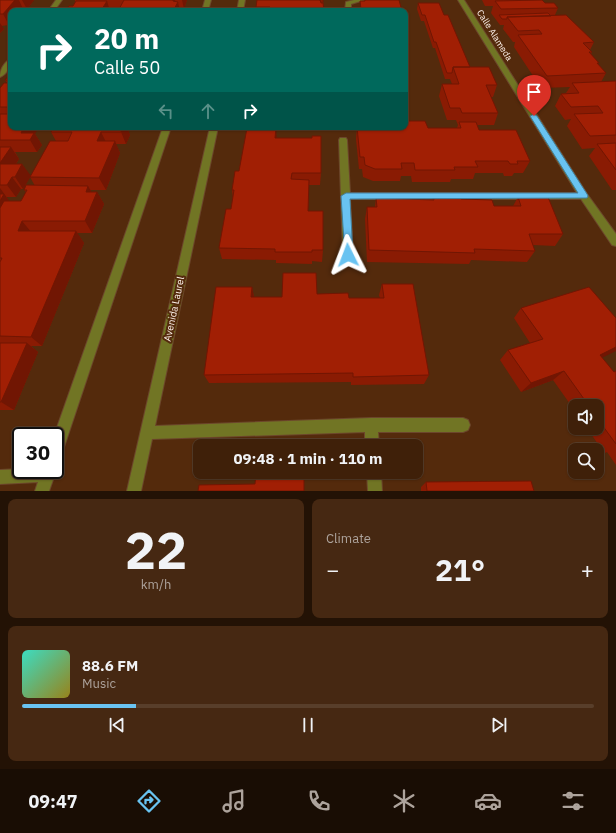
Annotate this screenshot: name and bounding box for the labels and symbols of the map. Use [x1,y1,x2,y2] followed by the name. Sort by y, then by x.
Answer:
[475,7,515,63] street label: Calle Alameda
[517,75,551,116] pin
[327,234,369,276] position arrow
[161,275,187,343] street label: Avenida Laurel
[12,427,64,479] speed limit sign: 30

